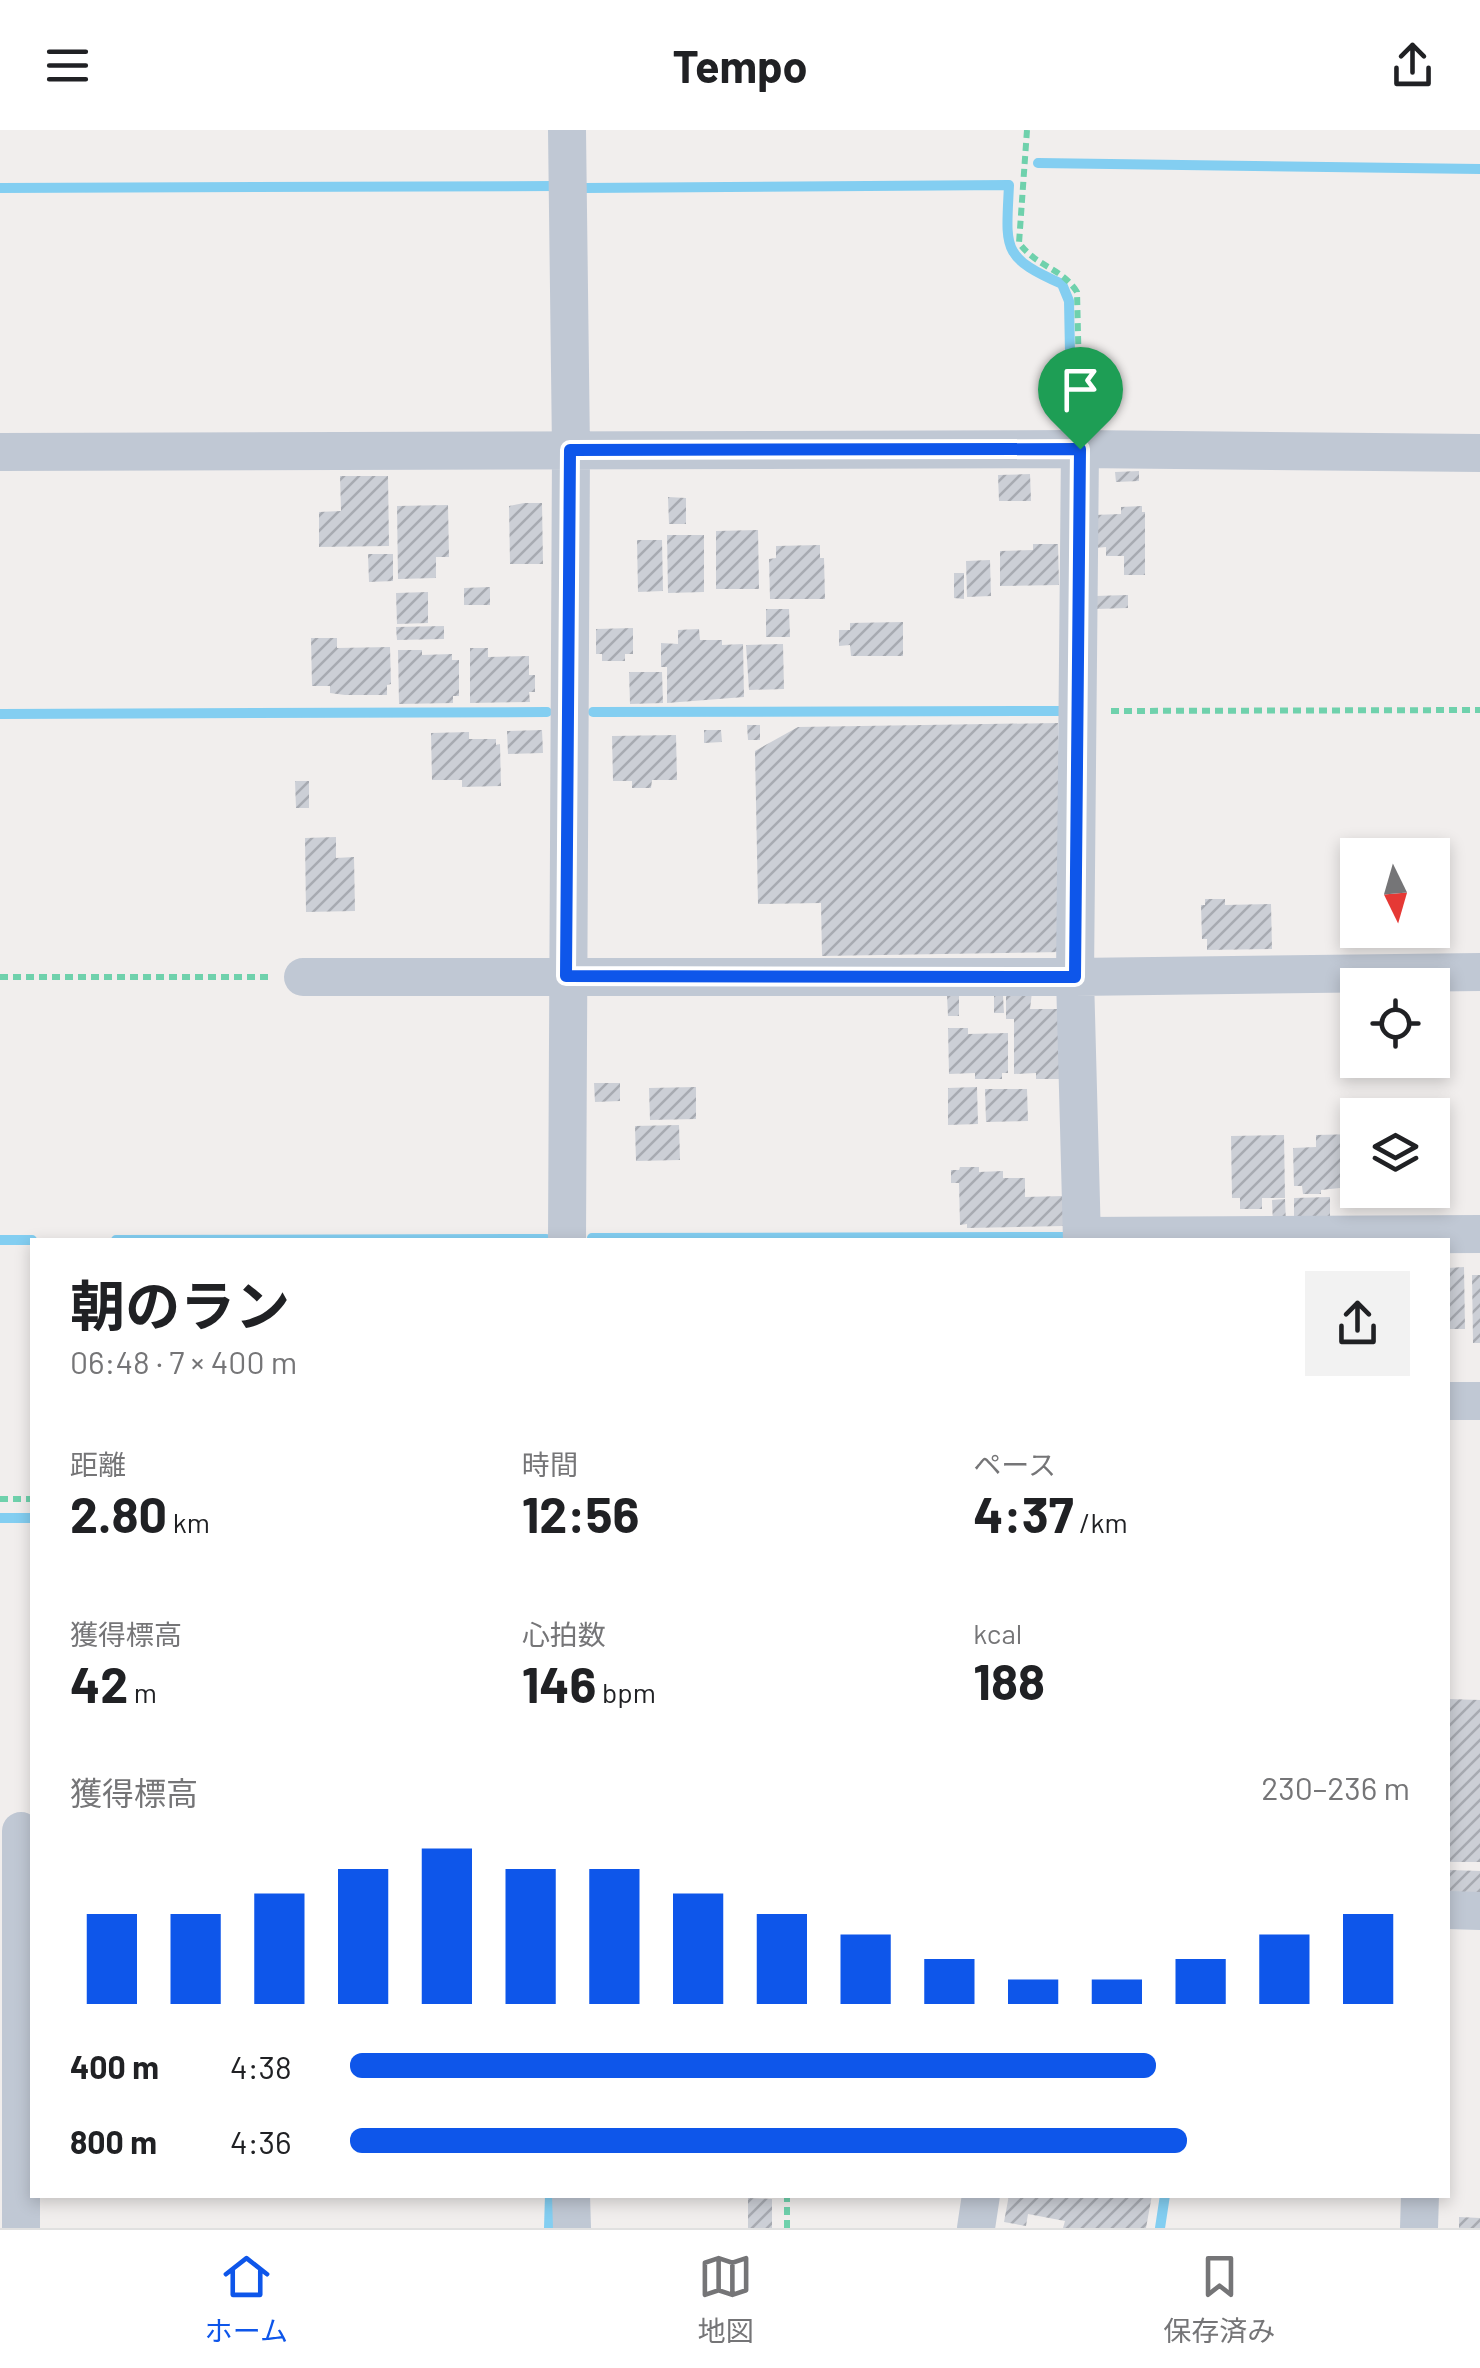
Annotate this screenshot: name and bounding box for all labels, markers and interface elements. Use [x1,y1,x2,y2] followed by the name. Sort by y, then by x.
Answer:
[40,38,95,93] icon: menu
[672,38,808,92] text: Tempo
[1385,38,1440,93] icon: share
[1038,347,1123,450] pin
[1053,362,1108,417] icon: arrive
[1340,838,1450,948] north arrow
[1340,838,1450,1208] map controls
[1340,968,1450,1078] button: locate
[1340,1098,1450,1208] button: layers
[70,1271,290,1337] text: 朝のラン
[1305,1271,1410,1376] button: share
[70,1342,297,1380] text: 06:48 · 7 × 400 m
[70,1447,126,1481] text: 距離
[522,1447,578,1481] text: 時間
[973,1447,1056,1481] text: ペース
[70,1483,167,1543] text: 2.80
[522,1483,639,1543] text: 12:56
[973,1483,1074,1543] text: 4:37
[167,1505,210,1539] text: km
[1074,1505,1128,1539] text: /km
[973,1616,1022,1650] text: kcal
[70,1617,182,1651] text: 獲得標高
[522,1617,606,1651] text: 心拍数
[973,1650,1045,1710] text: 188
[70,1653,128,1713] text: 42
[522,1653,596,1713] text: 146
[128,1675,157,1709] text: m
[596,1675,656,1709] text: bpm
[1261,1768,1410,1806] text: 230–236 m
[70,1773,198,1811] text: 獲得標高
[70,2047,159,2085] text: 400 m
[230,2047,292,2085] text: 4:38
[70,2122,157,2160] text: 800 m
[230,2122,291,2160] text: 4:36
[205,2249,288,2349] tab: ホーム
[698,2249,754,2349] tab: 地図
[1163,2249,1275,2349] tab: 保存済み

